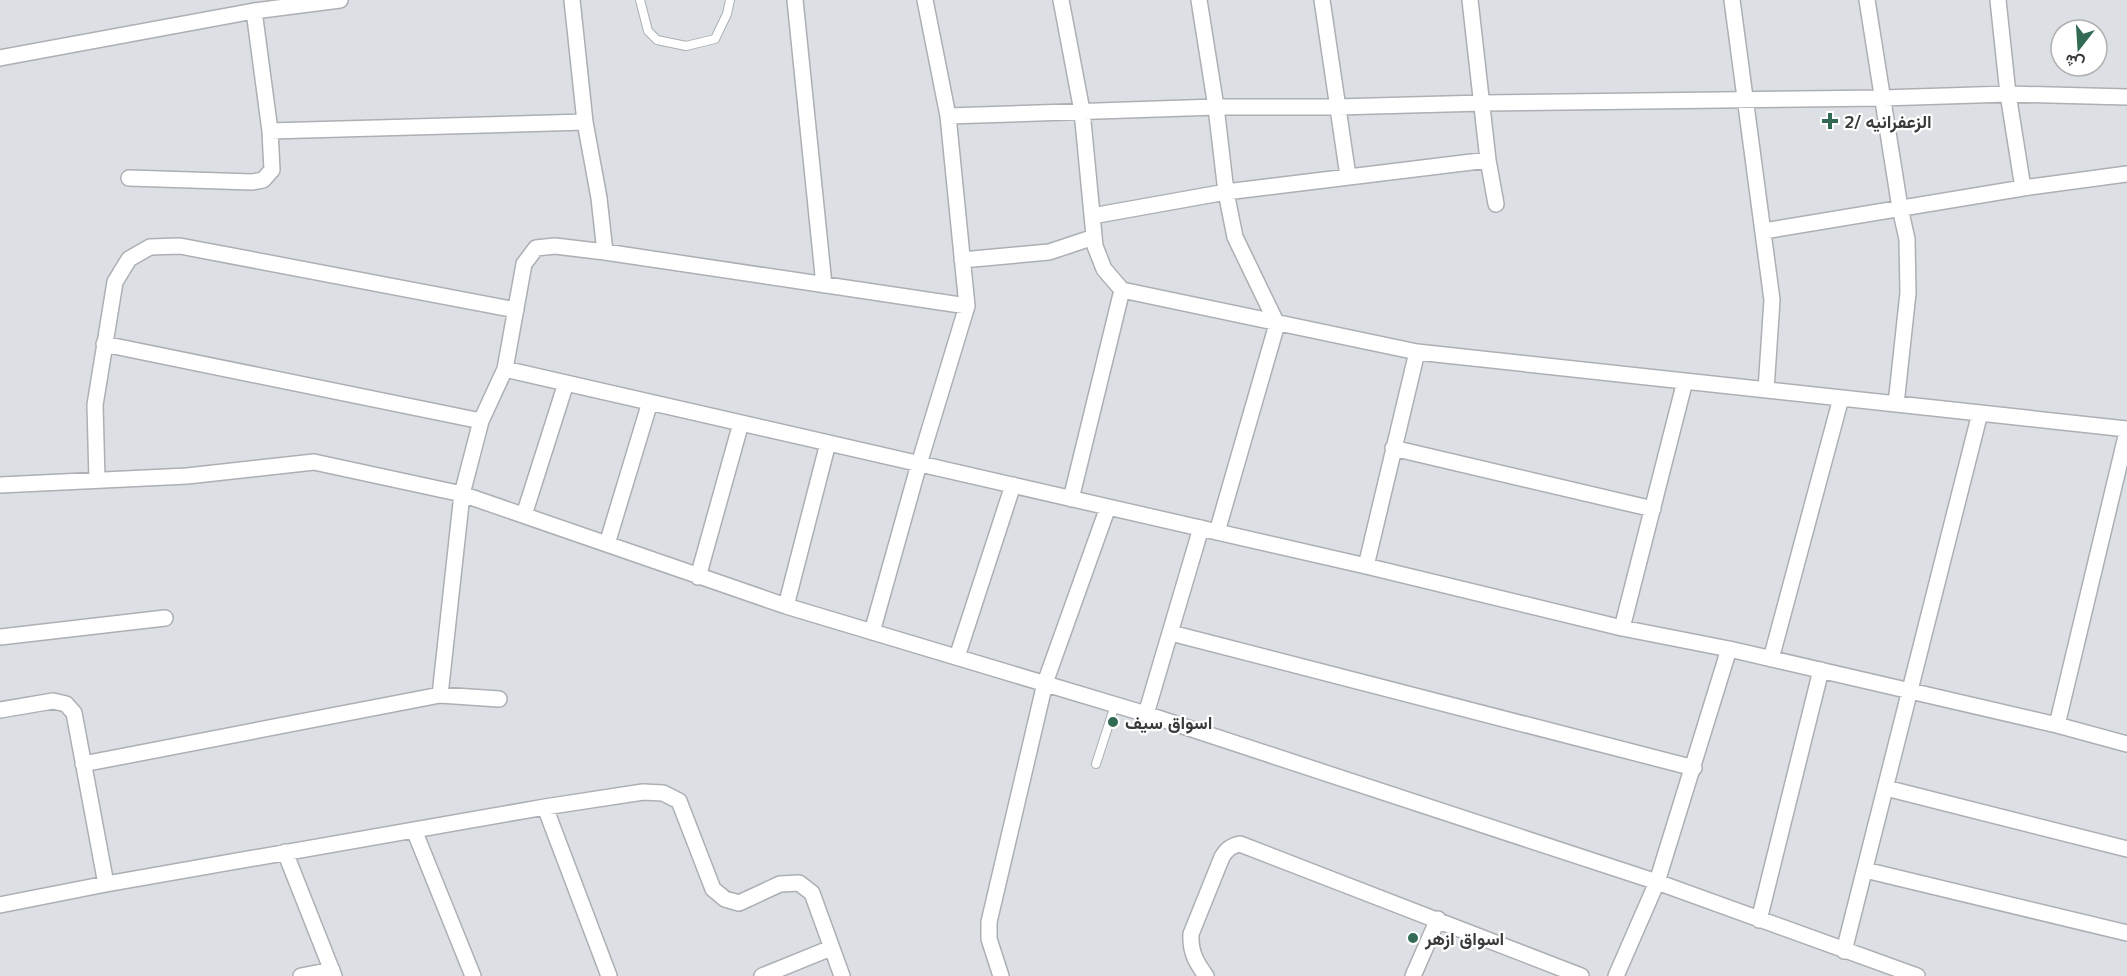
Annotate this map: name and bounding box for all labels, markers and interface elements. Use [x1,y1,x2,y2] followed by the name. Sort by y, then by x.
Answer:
[2049,18,2109,78] north arrow
[2062,50,2087,75] text: ش
[1844,110,1932,133] place label: الزعفرانيه /2
[1821,112,1839,130] marker: الزعفرانيه /2
[1125,711,1212,734] place label: اسواق سيف
[1106,715,1120,729] marker: اسواق سيف
[1424,927,1504,950] place label: اسواق ازهر
[1406,931,1420,945] marker: اسواق ازهر

